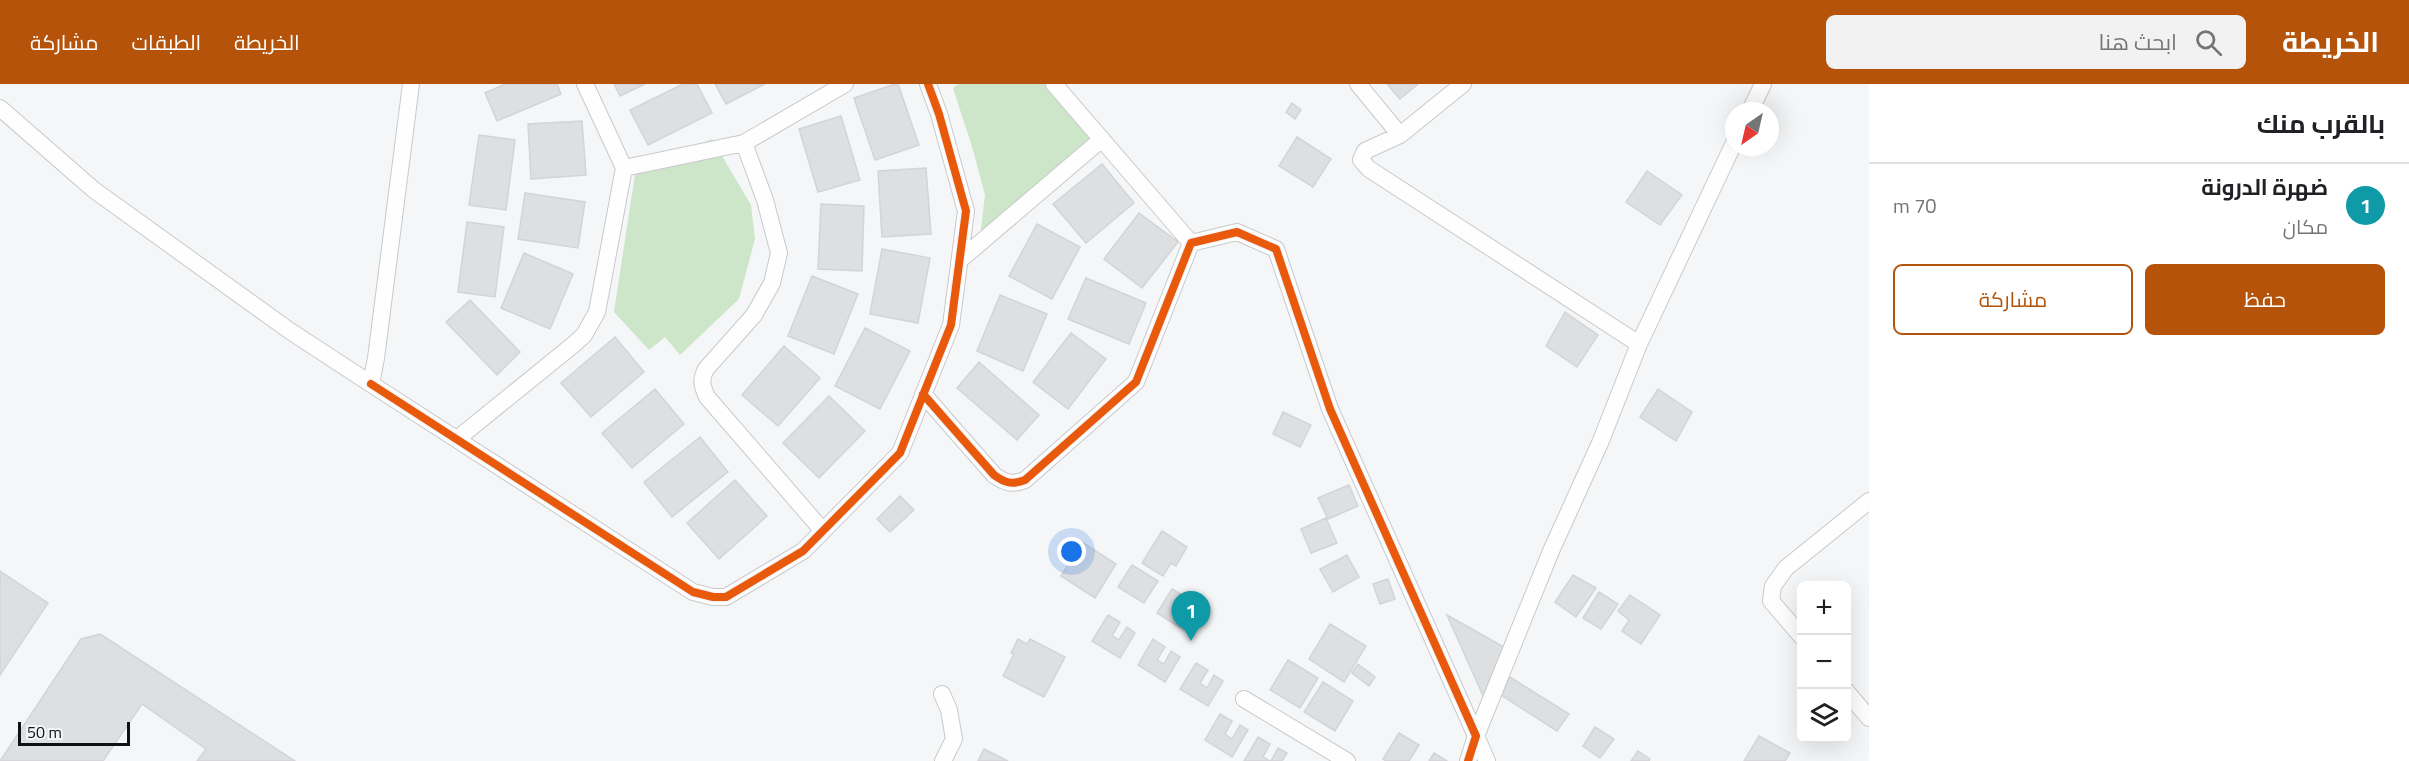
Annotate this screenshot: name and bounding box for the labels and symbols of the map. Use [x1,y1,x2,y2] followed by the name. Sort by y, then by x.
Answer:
[1725,102,1779,156] north arrow
[1057,537,1086,566] your location
[1172,592,1210,641] pin: 1
[18,719,130,746] scale bar

